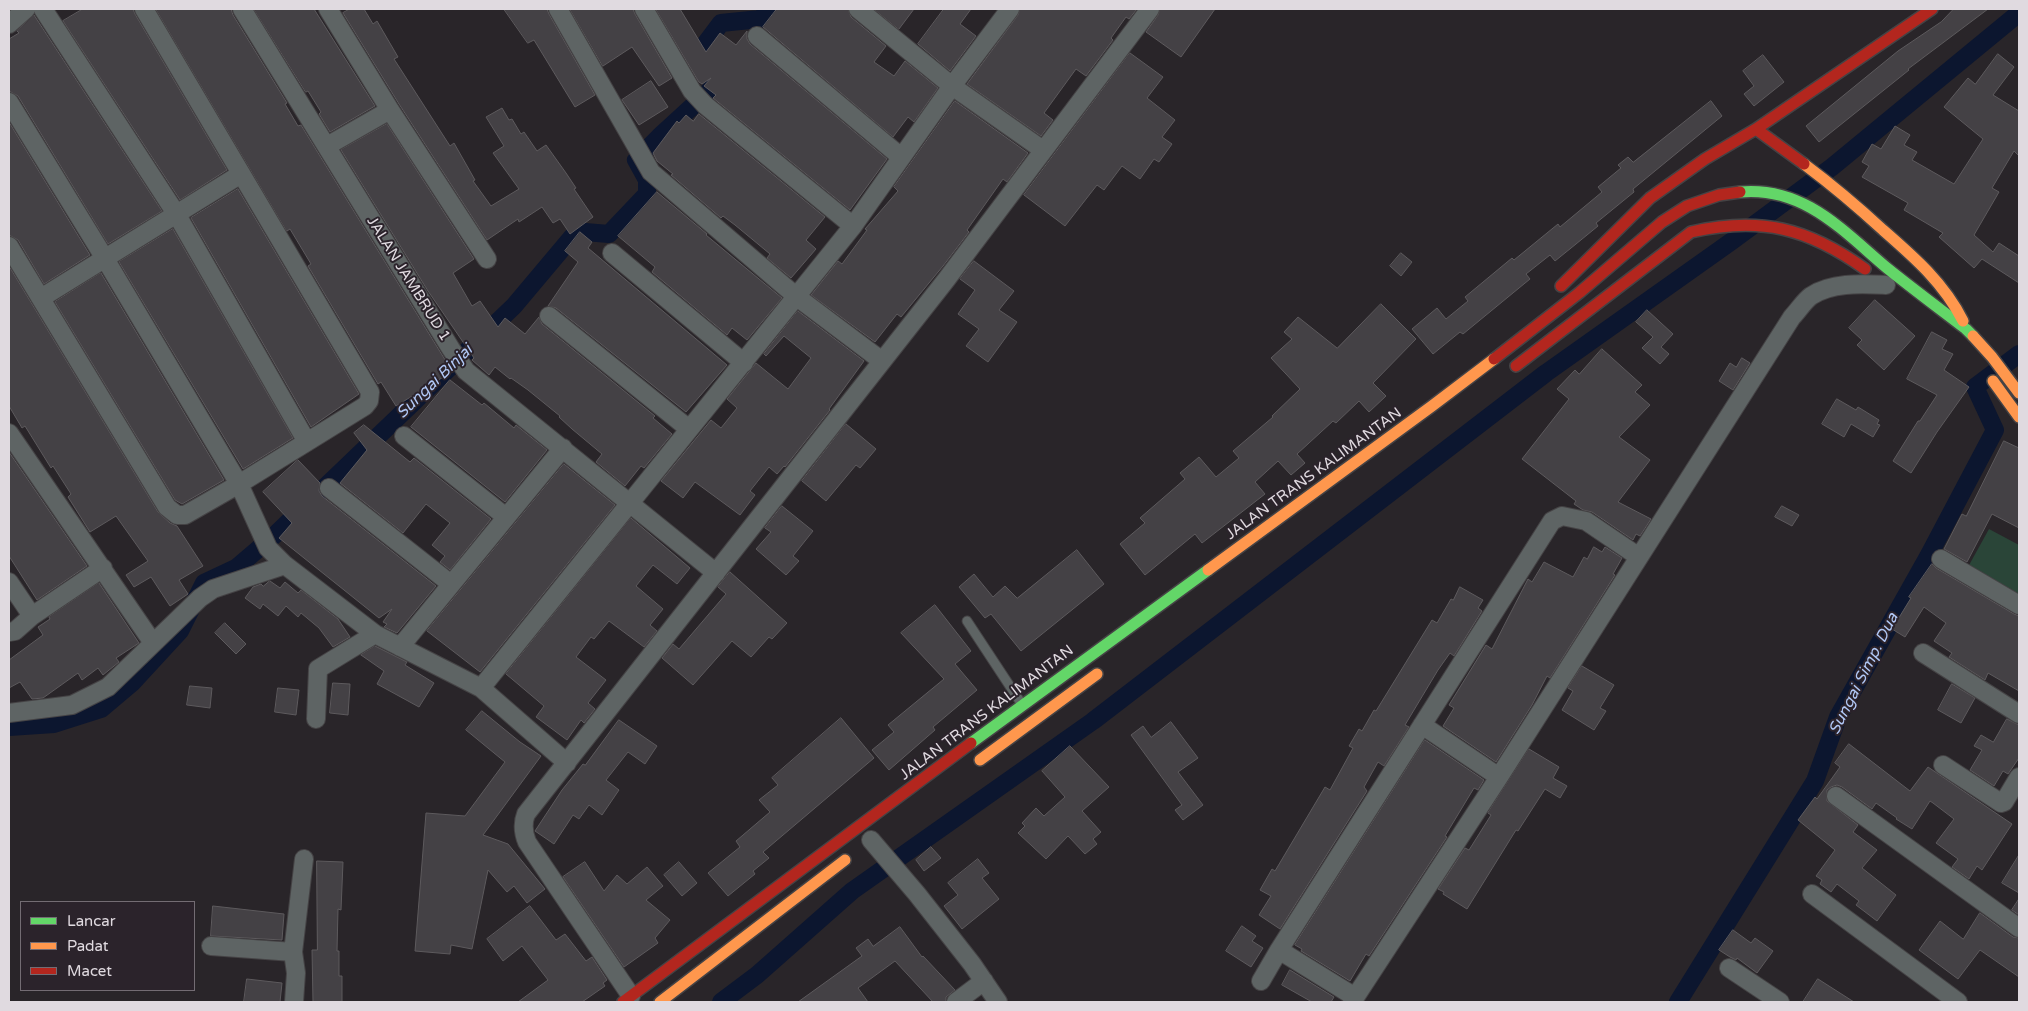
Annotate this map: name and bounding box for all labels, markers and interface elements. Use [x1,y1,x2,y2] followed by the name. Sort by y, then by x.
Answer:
[362,213,454,345] street label: JALAN JAMBRUD 1
[393,341,477,423] water label: Sungai Binjai
[1223,404,1405,544] street label: JALAN TRANS KALIMANTAN
[1825,610,1903,738] water label: Sungai Simp. Dua
[897,642,1077,784] street label: JALAN TRANS KALIMANTAN
[20,901,195,991] legend
[67,912,115,930] text: Lancar
[67,937,109,955] text: Padat
[67,962,112,980] text: Macet

